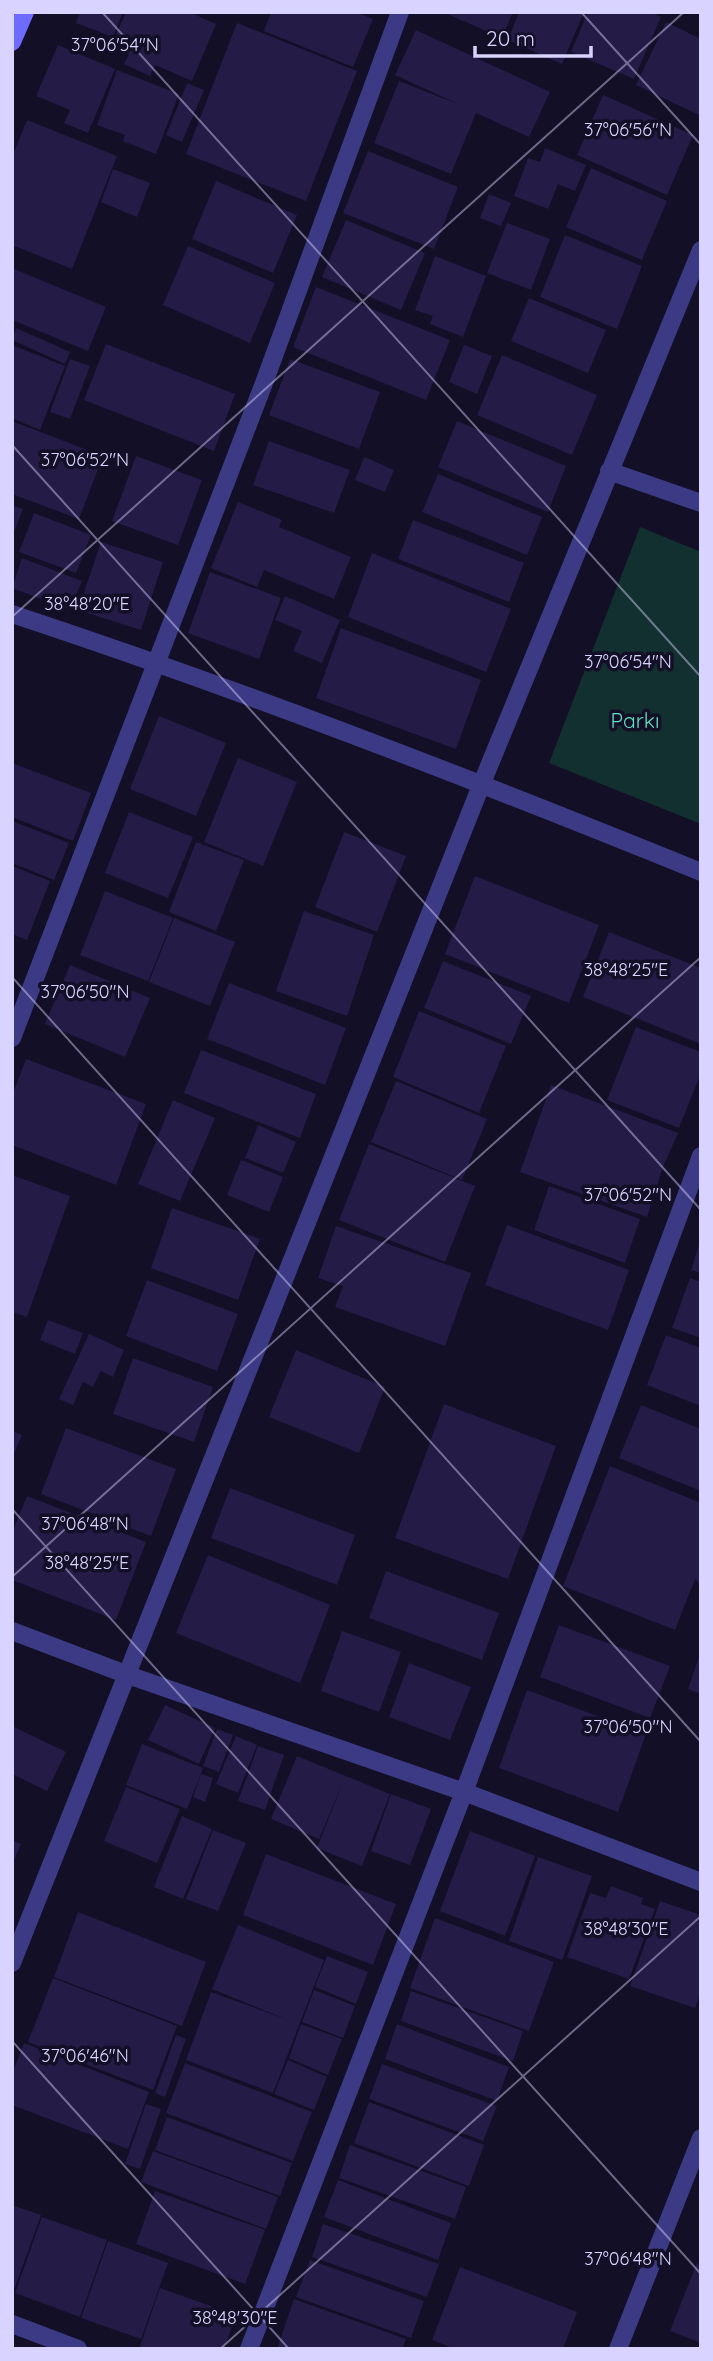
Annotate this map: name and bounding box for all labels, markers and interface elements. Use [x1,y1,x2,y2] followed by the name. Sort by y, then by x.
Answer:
[475,14,590,58] scale bar
[486,25,535,51] text: 20 m
[71,33,159,56] text: 37°06'54"N
[584,118,672,141] text: 37°06'56"N
[41,448,129,471] text: 37°06'52"N
[44,592,130,615] text: 38°48'20"E
[584,650,672,673] text: 37°06'54"N
[611,707,659,733] park label: Parkı
[584,958,668,981] text: 38°48'25"E
[40,980,130,1003] text: 37°06'50"N
[584,1183,672,1206] text: 37°06'52"N
[41,1512,129,1535] text: 37°06'48"N
[45,1551,129,1574] text: 38°48'25"E
[583,1715,673,1738] text: 37°06'50"N
[583,1917,669,1940] text: 38°48'30"E
[41,2044,129,2067] text: 37°06'46"N
[584,2247,672,2270] text: 37°06'48"N
[192,2306,278,2329] text: 38°48'30"E

